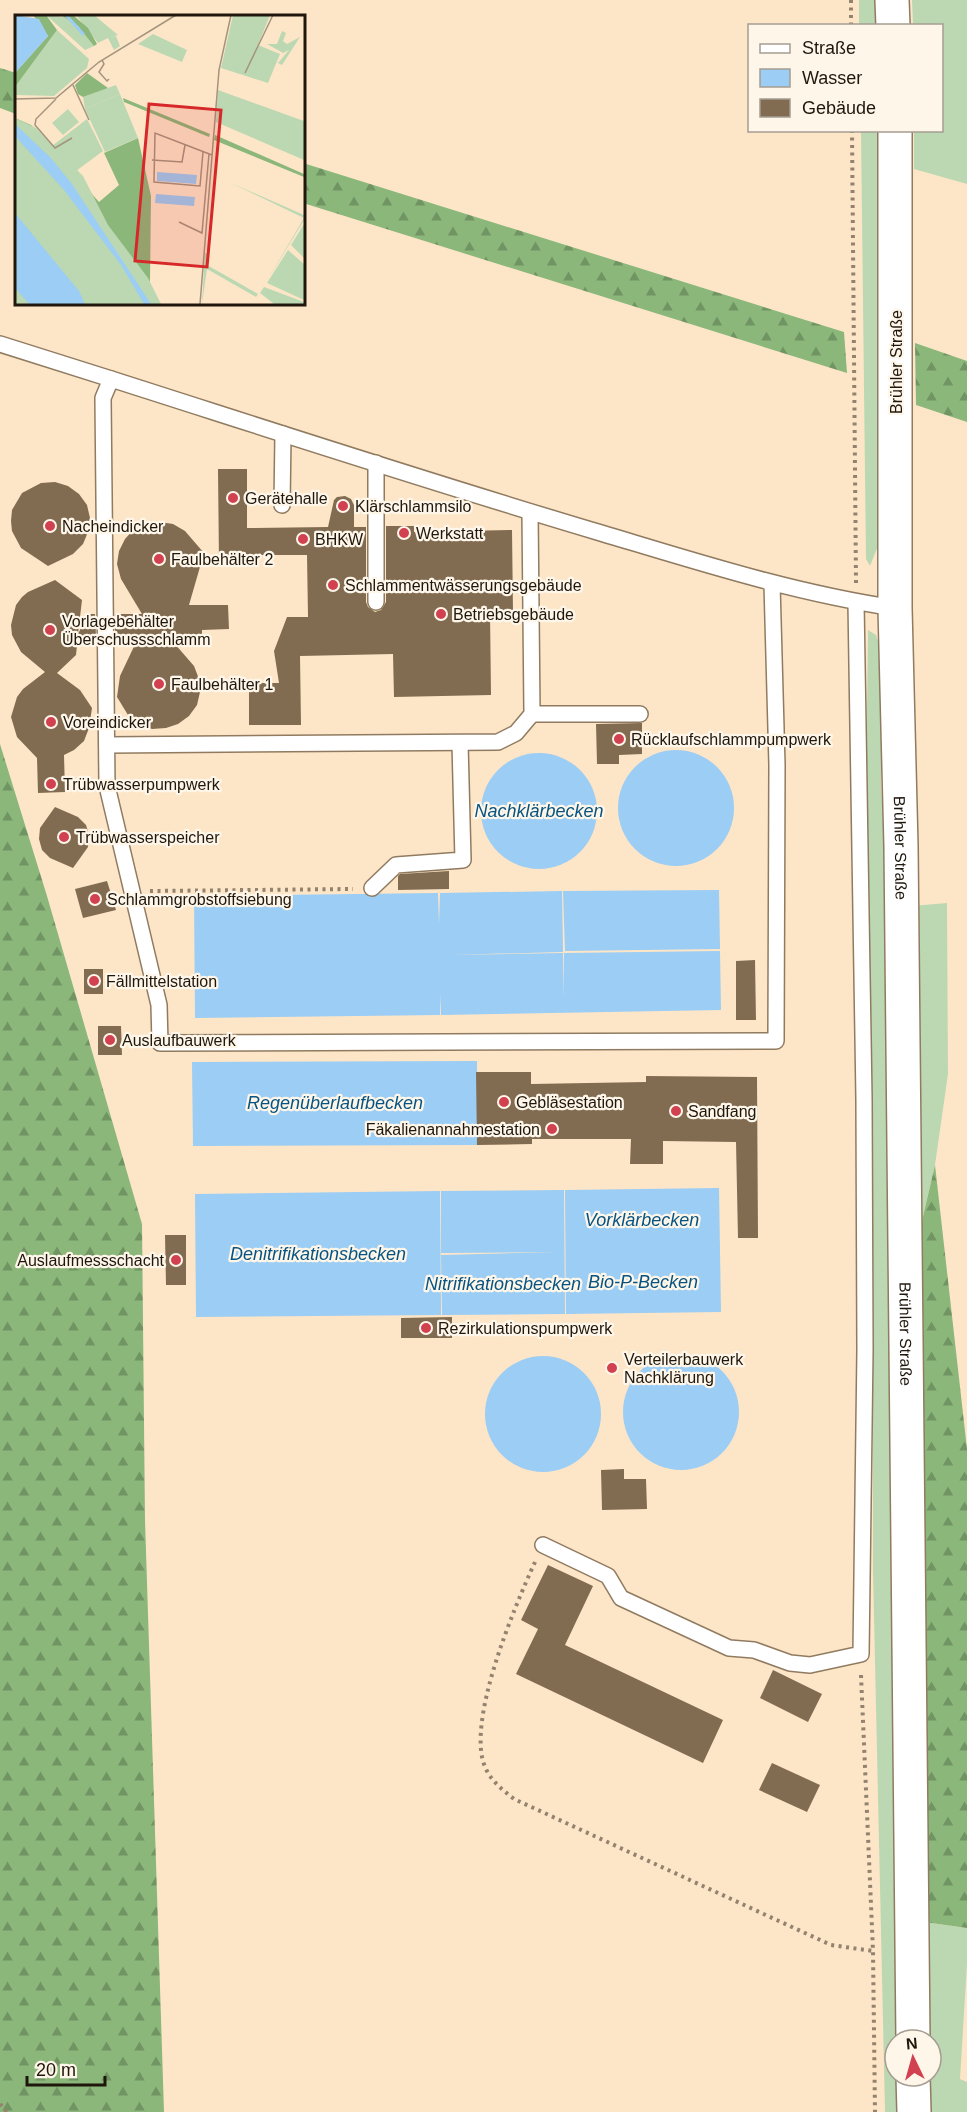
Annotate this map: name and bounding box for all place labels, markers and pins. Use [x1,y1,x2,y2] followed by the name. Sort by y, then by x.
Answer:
[245,490,328,507] place label: Gerätehalle
[226,491,240,505] marker: Gerätehalle
[355,498,472,515] place label: Klärschlammsilo
[336,499,350,513] marker: Klärschlammsilo
[62,518,164,535] place label: Nacheindicker
[43,519,57,533] marker: Nacheindicker
[416,525,484,542] place label: Werkstatt
[397,526,411,540] marker: Werkstatt
[315,531,364,548] place label: BHKW
[296,532,310,546] marker: BHKW
[171,551,273,568] place label: Faulbehälter 2
[152,552,166,566] marker: Faulbehälter 2
[345,577,582,594] place label: Schlammentwässerungsgebäude
[326,578,340,592] marker: Schlammentwässerungsgebäude
[453,606,574,623] place label: Betriebsgebäude
[434,607,448,621] marker: Betriebsgebäude
[62,613,210,648] place label: Vorlagebehälter Überschussschlamm
[43,623,57,637] marker: Vorlagebehälter Überschussschlamm
[171,676,273,693] place label: Faulbehälter 1
[152,677,166,691] marker: Faulbehälter 1
[63,714,152,731] place label: Voreindicker
[44,715,58,729] marker: Voreindicker
[631,731,832,748] place label: Rücklaufschlammpumpwerk
[612,732,626,746] marker: Rücklaufschlammpumpwerk
[63,776,221,793] place label: Trübwasserpumpwerk
[44,777,58,791] marker: Trübwasserpumpwerk
[76,829,220,846] place label: Trübwasserspeicher
[57,830,71,844] marker: Trübwasserspeicher
[107,891,292,908] place label: Schlammgrobstoffsiebung
[88,892,102,906] marker: Schlammgrobstoffsiebung
[106,973,217,990] place label: Fällmittelstation
[87,974,101,988] marker: Fällmittelstation
[122,1032,237,1049] place label: Auslaufbauwerk
[103,1033,117,1047] marker: Auslaufbauwerk
[516,1094,623,1111] place label: Gebläsestation
[497,1095,511,1109] marker: Gebläsestation
[688,1103,757,1120] place label: Sandfang
[669,1104,683,1118] marker: Sandfang
[366,1121,540,1138] place label: Fäkalienannahmestation
[545,1122,559,1136] marker: Fäkalienannahmestation
[17,1252,165,1269] place label: Auslaufmessschacht
[169,1253,183,1267] marker: Auslaufmessschacht
[438,1320,613,1337] place label: Rezirkulationspumpwerk
[419,1321,433,1335] marker: Rezirkulationspumpwerk
[624,1351,744,1386] place label: Verteilerbauwerk Nachklärung
[605,1361,619,1375] marker: Verteilerbauwerk Nachklärung

